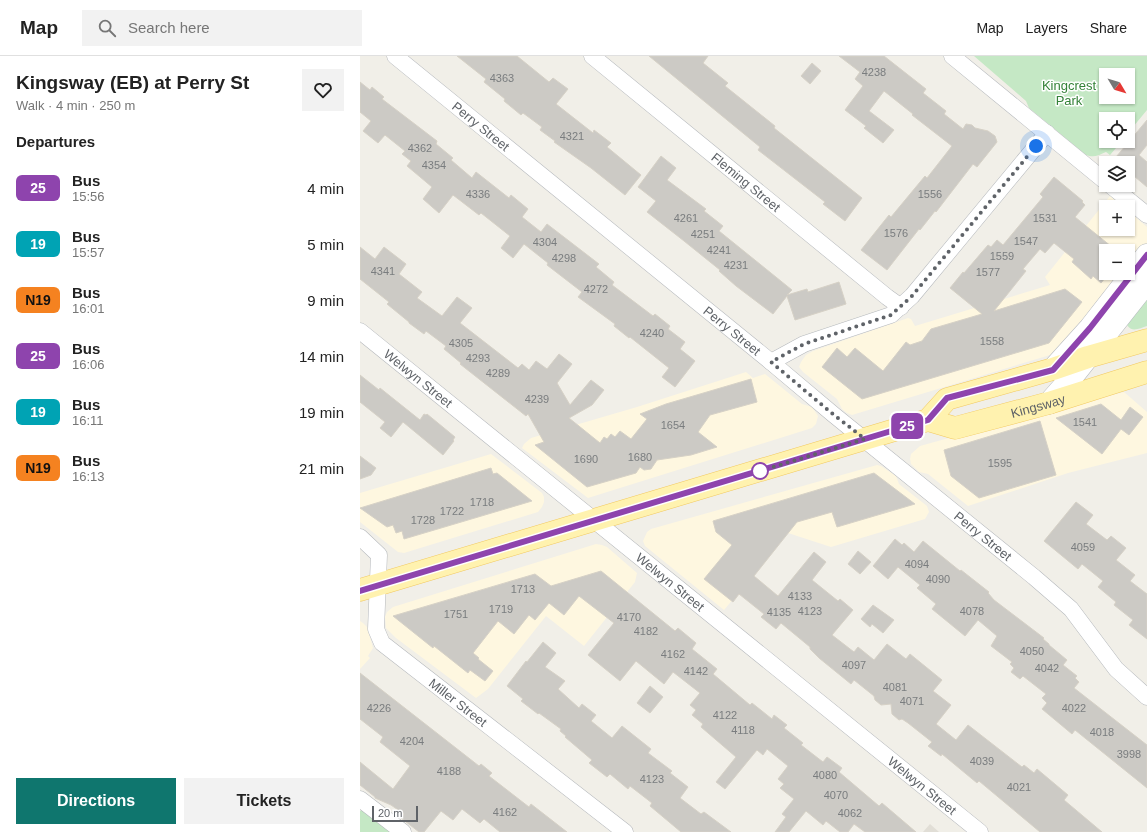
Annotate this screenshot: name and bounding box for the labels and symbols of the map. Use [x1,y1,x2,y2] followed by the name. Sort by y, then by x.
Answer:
[862,66,886,78] house number: 4238
[1099,68,1135,104] north arrow
[490,72,514,84] house number: 4363
[1042,78,1096,108] park label: Kingcrest Park
[449,99,513,154] street label: Perry Street
[560,130,584,142] house number: 4321
[1026,136,1046,156] your location
[408,142,432,154] house number: 4362
[708,150,784,215] street label: Fleming Street
[422,159,446,171] house number: 4354
[466,188,490,200] house number: 4336
[918,188,942,200] house number: 1556
[674,212,698,224] house number: 4261
[1033,212,1057,224] house number: 1531
[884,227,908,239] house number: 1576
[691,228,715,240] house number: 4251
[1014,235,1038,247] house number: 1547
[533,236,557,248] house number: 4304
[707,244,731,256] house number: 4241
[990,250,1014,262] house number: 1559
[552,252,576,264] house number: 4298
[724,259,748,271] house number: 4231
[371,265,395,277] house number: 4341
[976,266,1000,278] house number: 1577
[584,283,608,295] house number: 4272
[700,303,764,359] street label: Perry Street
[640,327,664,339] house number: 4240
[980,335,1004,347] house number: 1558
[449,337,473,349] house number: 4305
[381,346,456,411] street label: Welwyn Street
[466,352,490,364] house number: 4293
[486,367,510,379] house number: 4289
[1009,391,1068,421] street label: Kingsway
[525,393,549,405] house number: 4239
[889,413,925,439] line badge: 25
[1073,416,1097,428] house number: 1541
[661,419,685,431] house number: 1654
[628,451,652,463] house number: 1680
[574,453,598,465] house number: 1690
[988,457,1012,469] house number: 1595
[751,462,769,480] unlabelled marker
[470,496,494,508] house number: 1718
[440,505,464,517] house number: 1722
[951,508,1015,564] street label: Perry Street
[411,514,435,526] house number: 1728
[1071,541,1095,553] house number: 4059
[633,550,708,615] street label: Welwyn Street
[905,558,929,570] house number: 4094
[926,573,950,585] house number: 4090
[511,583,535,595] house number: 1713
[788,590,812,602] house number: 4133
[489,603,513,615] house number: 1719
[798,605,822,617] house number: 4123
[960,605,984,617] house number: 4078
[767,606,791,618] house number: 4135
[444,608,468,620] house number: 1751
[617,611,641,623] house number: 4170
[634,625,658,637] house number: 4182
[1020,645,1044,657] house number: 4050
[661,648,685,660] house number: 4162
[842,659,866,671] house number: 4097
[1035,662,1059,674] house number: 4042
[684,665,708,677] house number: 4142
[426,675,490,730] street label: Miller Street
[883,681,907,693] house number: 4081
[900,695,924,707] house number: 4071
[367,702,391,714] house number: 4226
[1062,702,1086,714] house number: 4022
[713,709,737,721] house number: 4122
[731,724,755,736] house number: 4118
[1090,726,1114,738] house number: 4018
[400,735,424,747] house number: 4204
[1117,748,1141,760] house number: 3998
[885,754,960,818] street label: Welwyn Street
[970,755,994,767] house number: 4039
[437,765,461,777] house number: 4188
[813,769,837,781] house number: 4080
[640,773,664,785] house number: 4123
[1007,781,1031,793] house number: 4021
[824,789,848,801] house number: 4070
[372,804,418,823] scale bar
[493,806,517,818] house number: 4162
[838,807,862,819] house number: 4062

